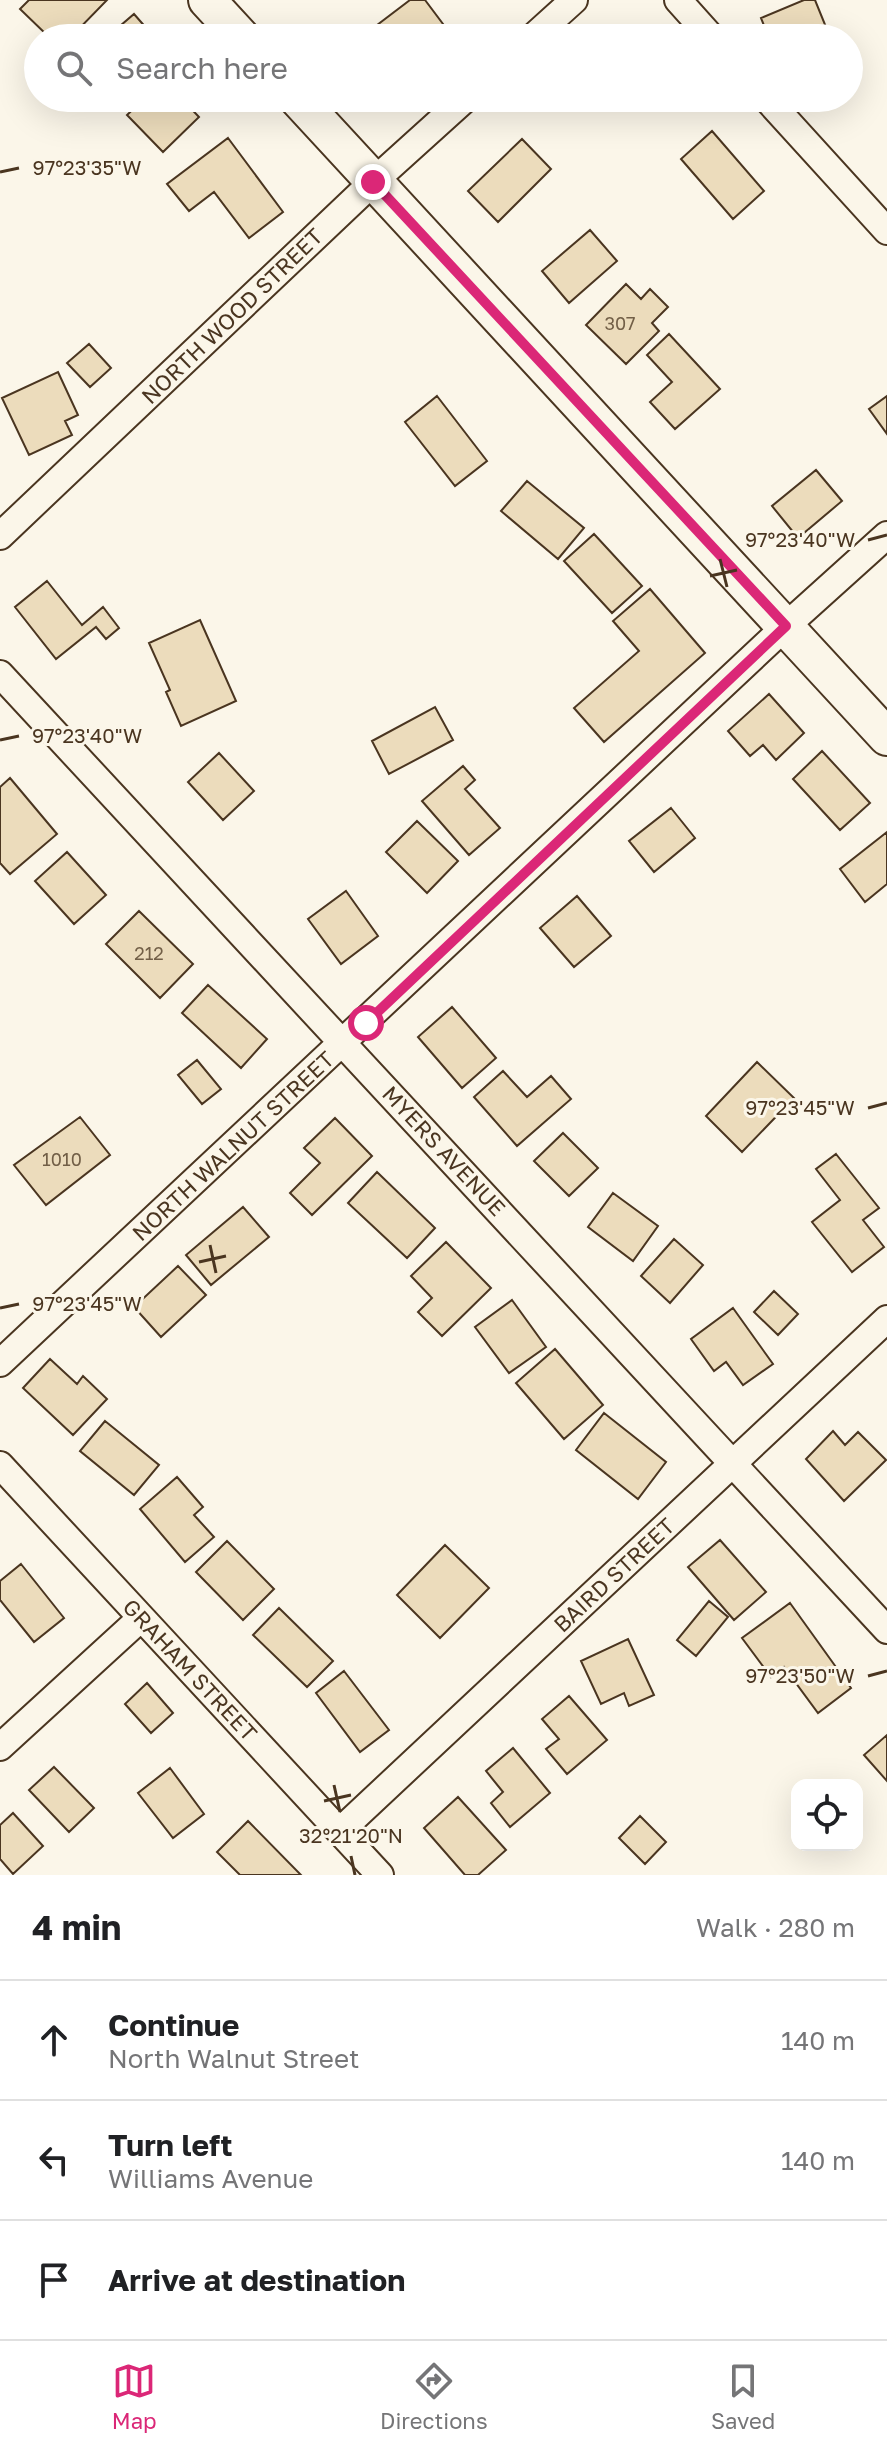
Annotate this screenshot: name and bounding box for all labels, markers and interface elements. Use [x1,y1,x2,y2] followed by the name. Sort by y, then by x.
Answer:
[24,24,863,112] search box
[52,46,96,90] icon: search
[116,50,288,86] text: Search here
[33,155,141,179] text: 97°23'35"W
[355,164,391,200] route end
[136,222,328,409] street label: NORTH WOOD STREET
[604,312,636,334] house number: 307
[745,527,855,551] text: 97°23'40"W
[32,723,142,747] text: 97°23'40"W
[134,942,164,964] house number: 212
[348,1005,384,1041] route start
[126,1045,339,1246] street label: NORTH WALNUT STREET
[377,1080,512,1221] street label: MYERS AVENUE
[745,1095,855,1119] text: 97°23'45"W
[42,1148,82,1170] house number: 1010
[32,1291,142,1315] text: 97°23'45"W
[548,1512,680,1637] street label: BAIRD STREET
[118,1593,263,1746] street label: GRAHAM STREET
[745,1663,855,1687] text: 97°23'50"W
[791,1779,863,1851] map controls
[791,1779,863,1851] button: locate
[299,1823,403,1847] text: 32°21'20"N
[32,1907,121,1947] text: 4 min
[696,1912,855,1943] text: Walk · 280 m
[108,2007,239,2043] text: Continue
[32,2018,76,2062] icon: ahead
[781,2025,855,2056] text: 140 m
[108,2043,359,2074] text: North Walnut Street
[108,2127,233,2163] text: Turn left
[32,2138,76,2182] icon: left
[781,2145,855,2176] text: 140 m
[108,2163,313,2194] text: Williams Avenue
[32,2258,76,2302] icon: arrive
[108,2262,405,2298] text: Arrive at destination
[112,2359,157,2434] tab: Map
[380,2359,488,2434] tab: Directions
[711,2359,775,2434] tab: Saved

